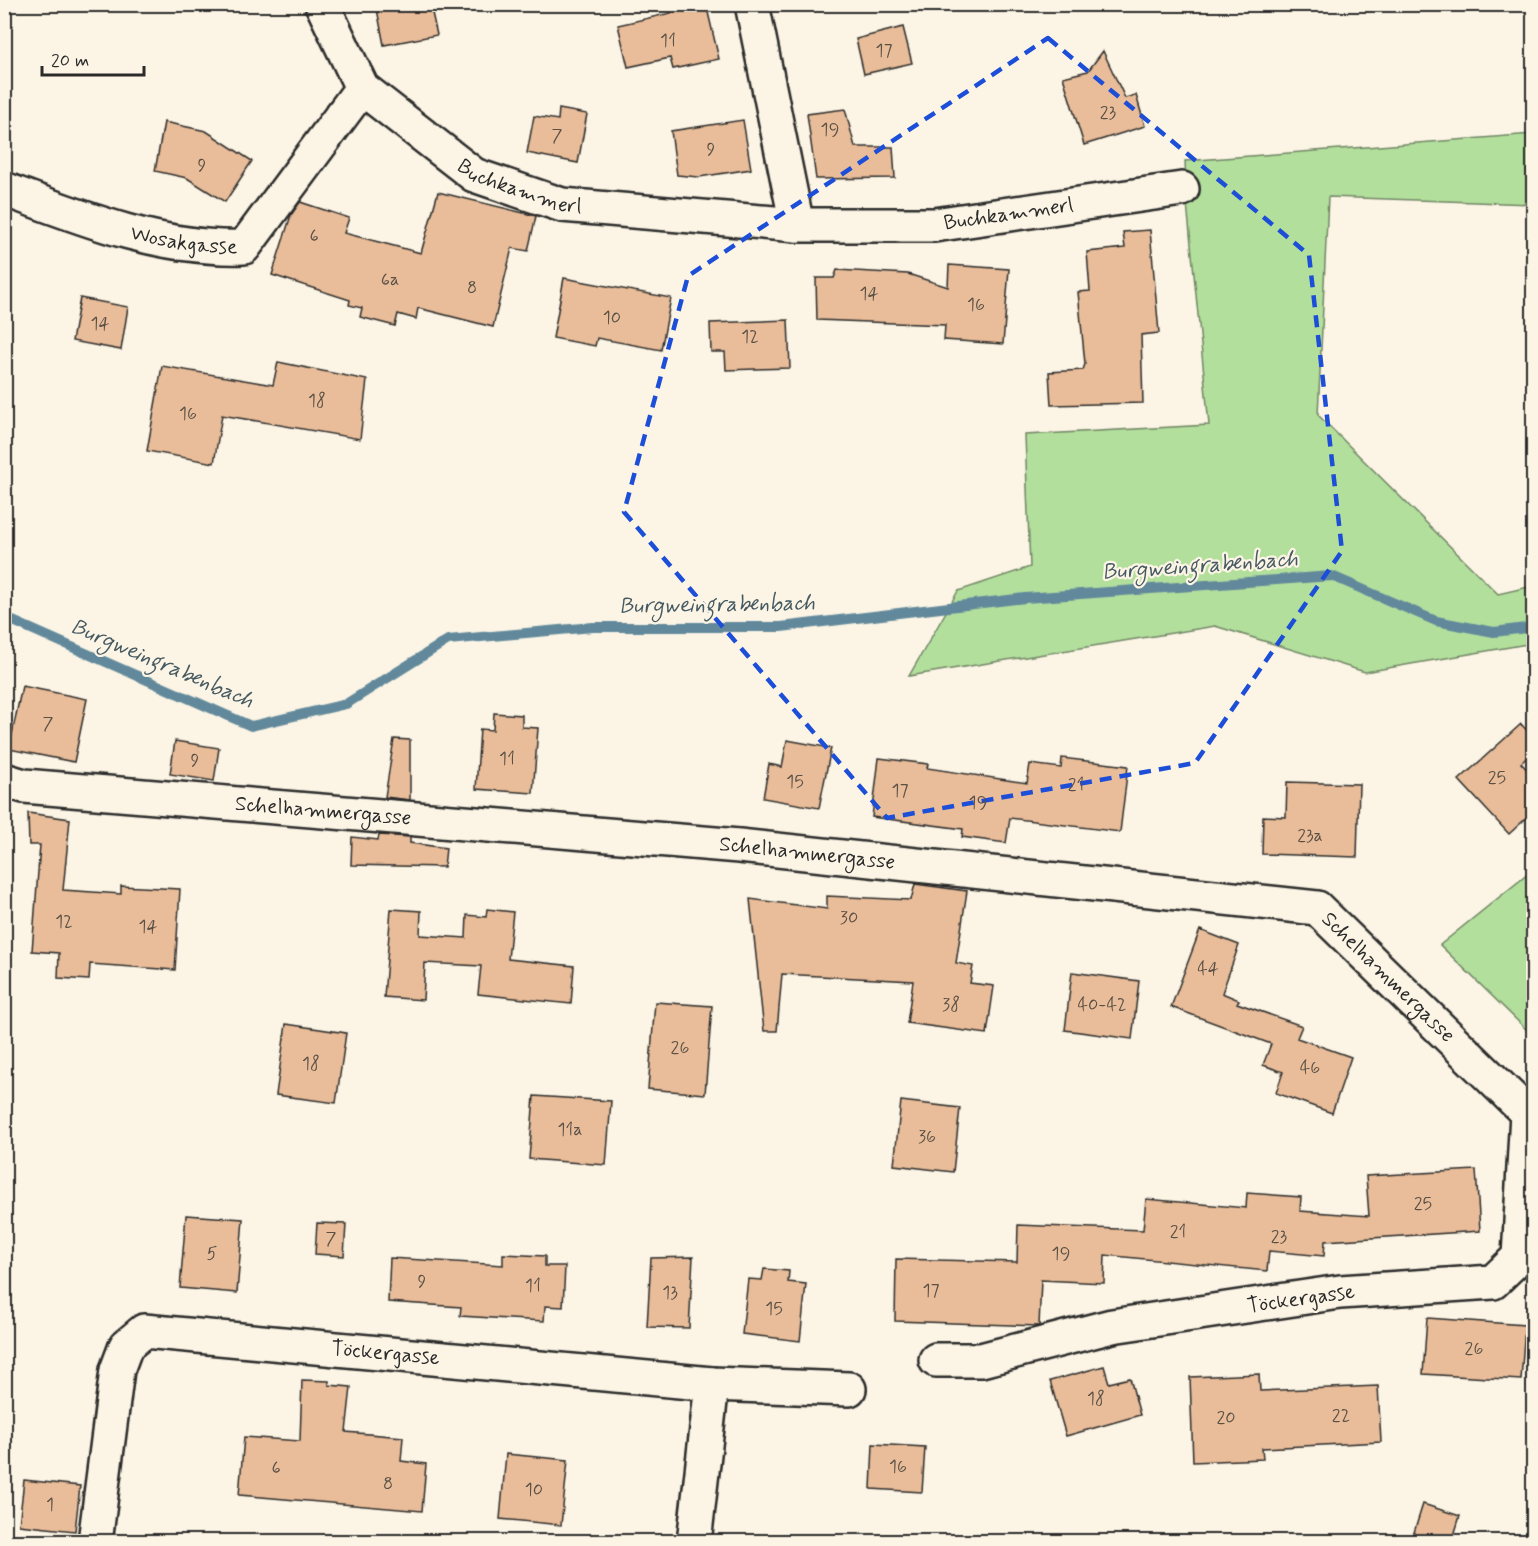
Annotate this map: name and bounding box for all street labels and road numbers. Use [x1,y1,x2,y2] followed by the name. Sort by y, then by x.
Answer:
[451,153,583,221] street label: Buchkammerl
[942,191,1075,237] street label: Buchkammerl
[127,219,237,261] street label: Wosakgasse
[234,790,412,832] street label: Schelhammergasse
[718,830,897,877] street label: Schelhammergasse
[1315,906,1461,1049] street label: Schelhammergasse
[1245,1278,1357,1320] street label: Töckergasse
[330,1335,441,1373] street label: Töckergasse

